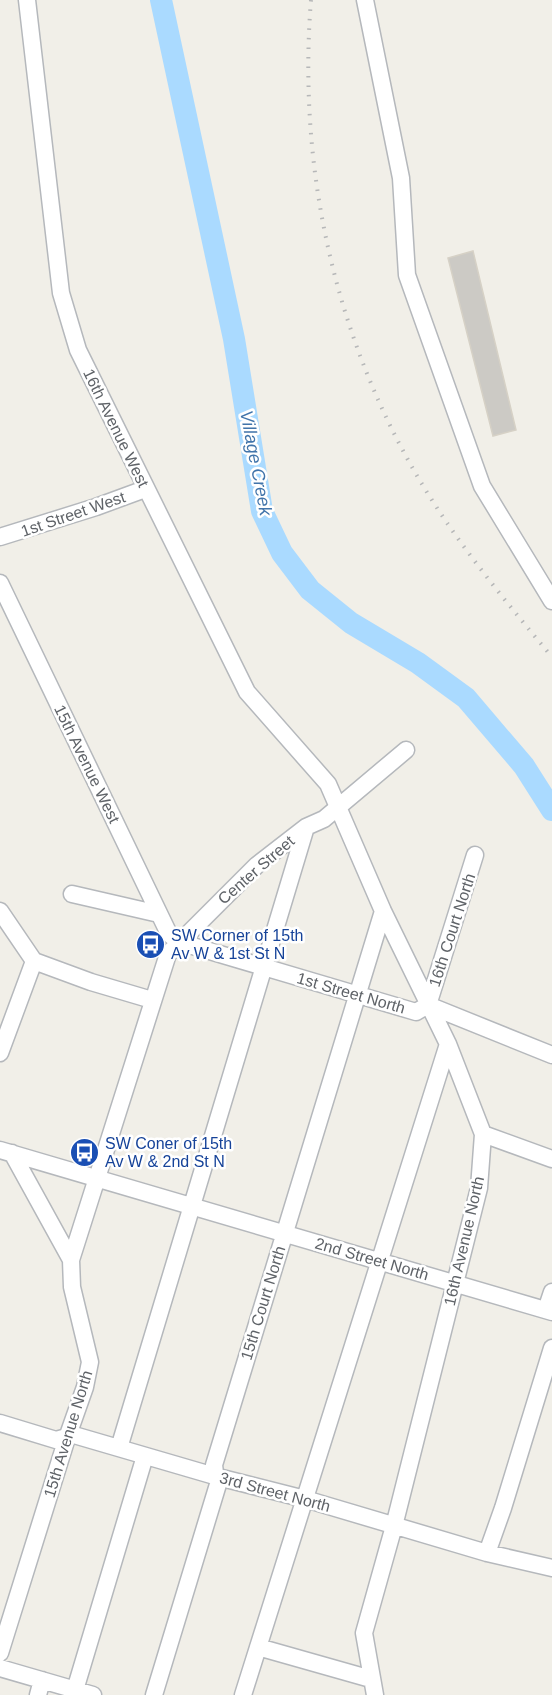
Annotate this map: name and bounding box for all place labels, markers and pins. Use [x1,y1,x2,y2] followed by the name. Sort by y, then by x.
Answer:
[171,927,304,962] place label: SW Corner of 15th Av W & 1st St N
[134,928,166,960] bus stop icon: SW Corner of 15th Av W & 1st St N
[105,1135,232,1170] place label: SW Coner of 15th Av W & 2nd St N
[68,1136,100,1168] bus stop icon: SW Coner of 15th Av W & 2nd St N

